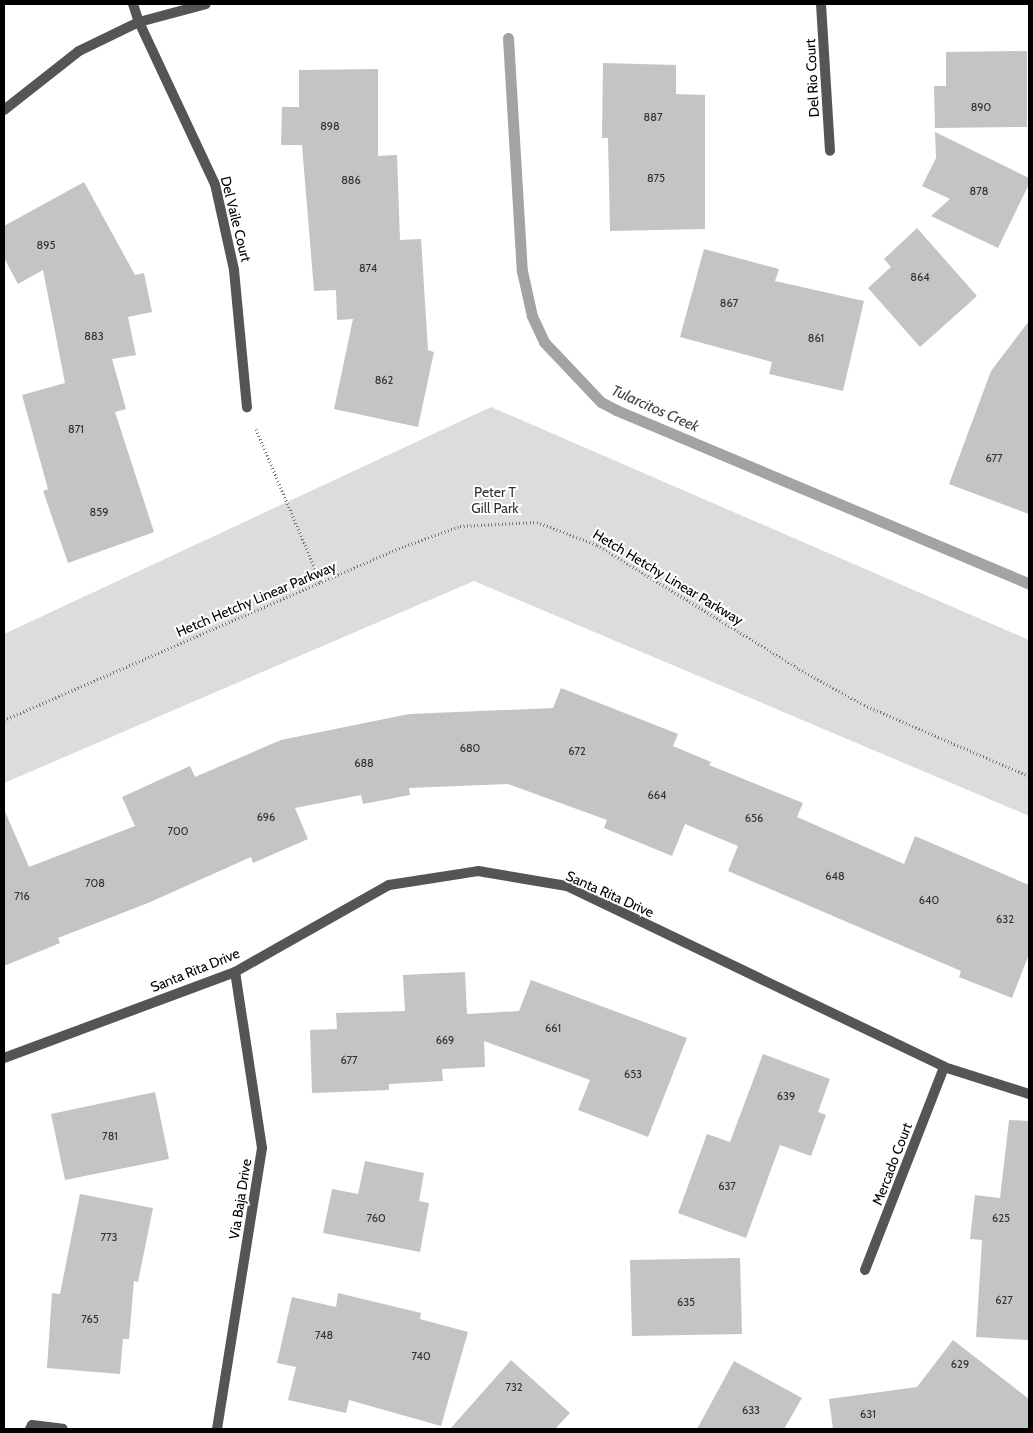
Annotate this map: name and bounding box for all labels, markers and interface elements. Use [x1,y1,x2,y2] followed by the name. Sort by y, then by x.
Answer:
[802,38,822,118] street label: Del Rio Court
[971,100,991,114] house number: 890
[644,110,662,124] house number: 887
[320,119,340,133] house number: 898
[647,171,665,185] house number: 875
[341,173,361,187] house number: 886
[217,174,255,264] street label: Del Vaile Court
[970,184,988,198] house number: 878
[37,238,55,252] house number: 895
[359,261,377,275] house number: 874
[910,270,930,284] house number: 864
[720,296,738,310] house number: 867
[84,329,104,343] house number: 883
[808,331,824,345] house number: 861
[375,373,393,387] house number: 862
[608,382,702,436] water label: Tularcitos Creek
[68,422,84,436] house number: 871
[985,451,1003,465] house number: 677
[471,484,519,516] park label: Peter T Gill Park
[90,505,108,519] house number: 859
[590,525,746,629] street label: Hetch Hetchy Linear Parkway
[173,558,339,640] street label: Hetch Hetchy Linear Parkway
[460,741,480,755] house number: 680
[568,744,586,758] house number: 672
[354,756,374,770] house number: 688
[648,788,666,802] house number: 664
[257,810,275,824] house number: 696
[745,811,763,825] house number: 656
[168,824,188,838] house number: 700
[563,867,657,921] street label: Santa Rita Drive
[825,869,845,883] house number: 648
[85,876,105,890] house number: 708
[14,889,30,903] house number: 716
[919,893,939,907] house number: 640
[996,912,1014,926] house number: 632
[148,945,242,995] street label: Santa Rita Drive
[545,1021,561,1035] house number: 661
[436,1033,454,1047] house number: 669
[340,1053,358,1067] house number: 677
[624,1067,642,1081] house number: 653
[777,1089,795,1103] house number: 639
[869,1120,915,1208] street label: Mercado Court
[102,1129,118,1143] house number: 781
[225,1158,255,1240] street label: Via Baja Drive
[718,1179,736,1193] house number: 637
[366,1211,386,1225] house number: 760
[992,1211,1010,1225] house number: 625
[100,1230,118,1244] house number: 773
[995,1293,1013,1307] house number: 627
[677,1295,695,1309] house number: 635
[81,1312,99,1326] house number: 765
[315,1328,333,1342] house number: 748
[411,1349,431,1363] house number: 740
[951,1357,969,1371] house number: 629
[505,1380,523,1394] house number: 732
[742,1403,760,1417] house number: 633
[860,1407,876,1421] house number: 631

